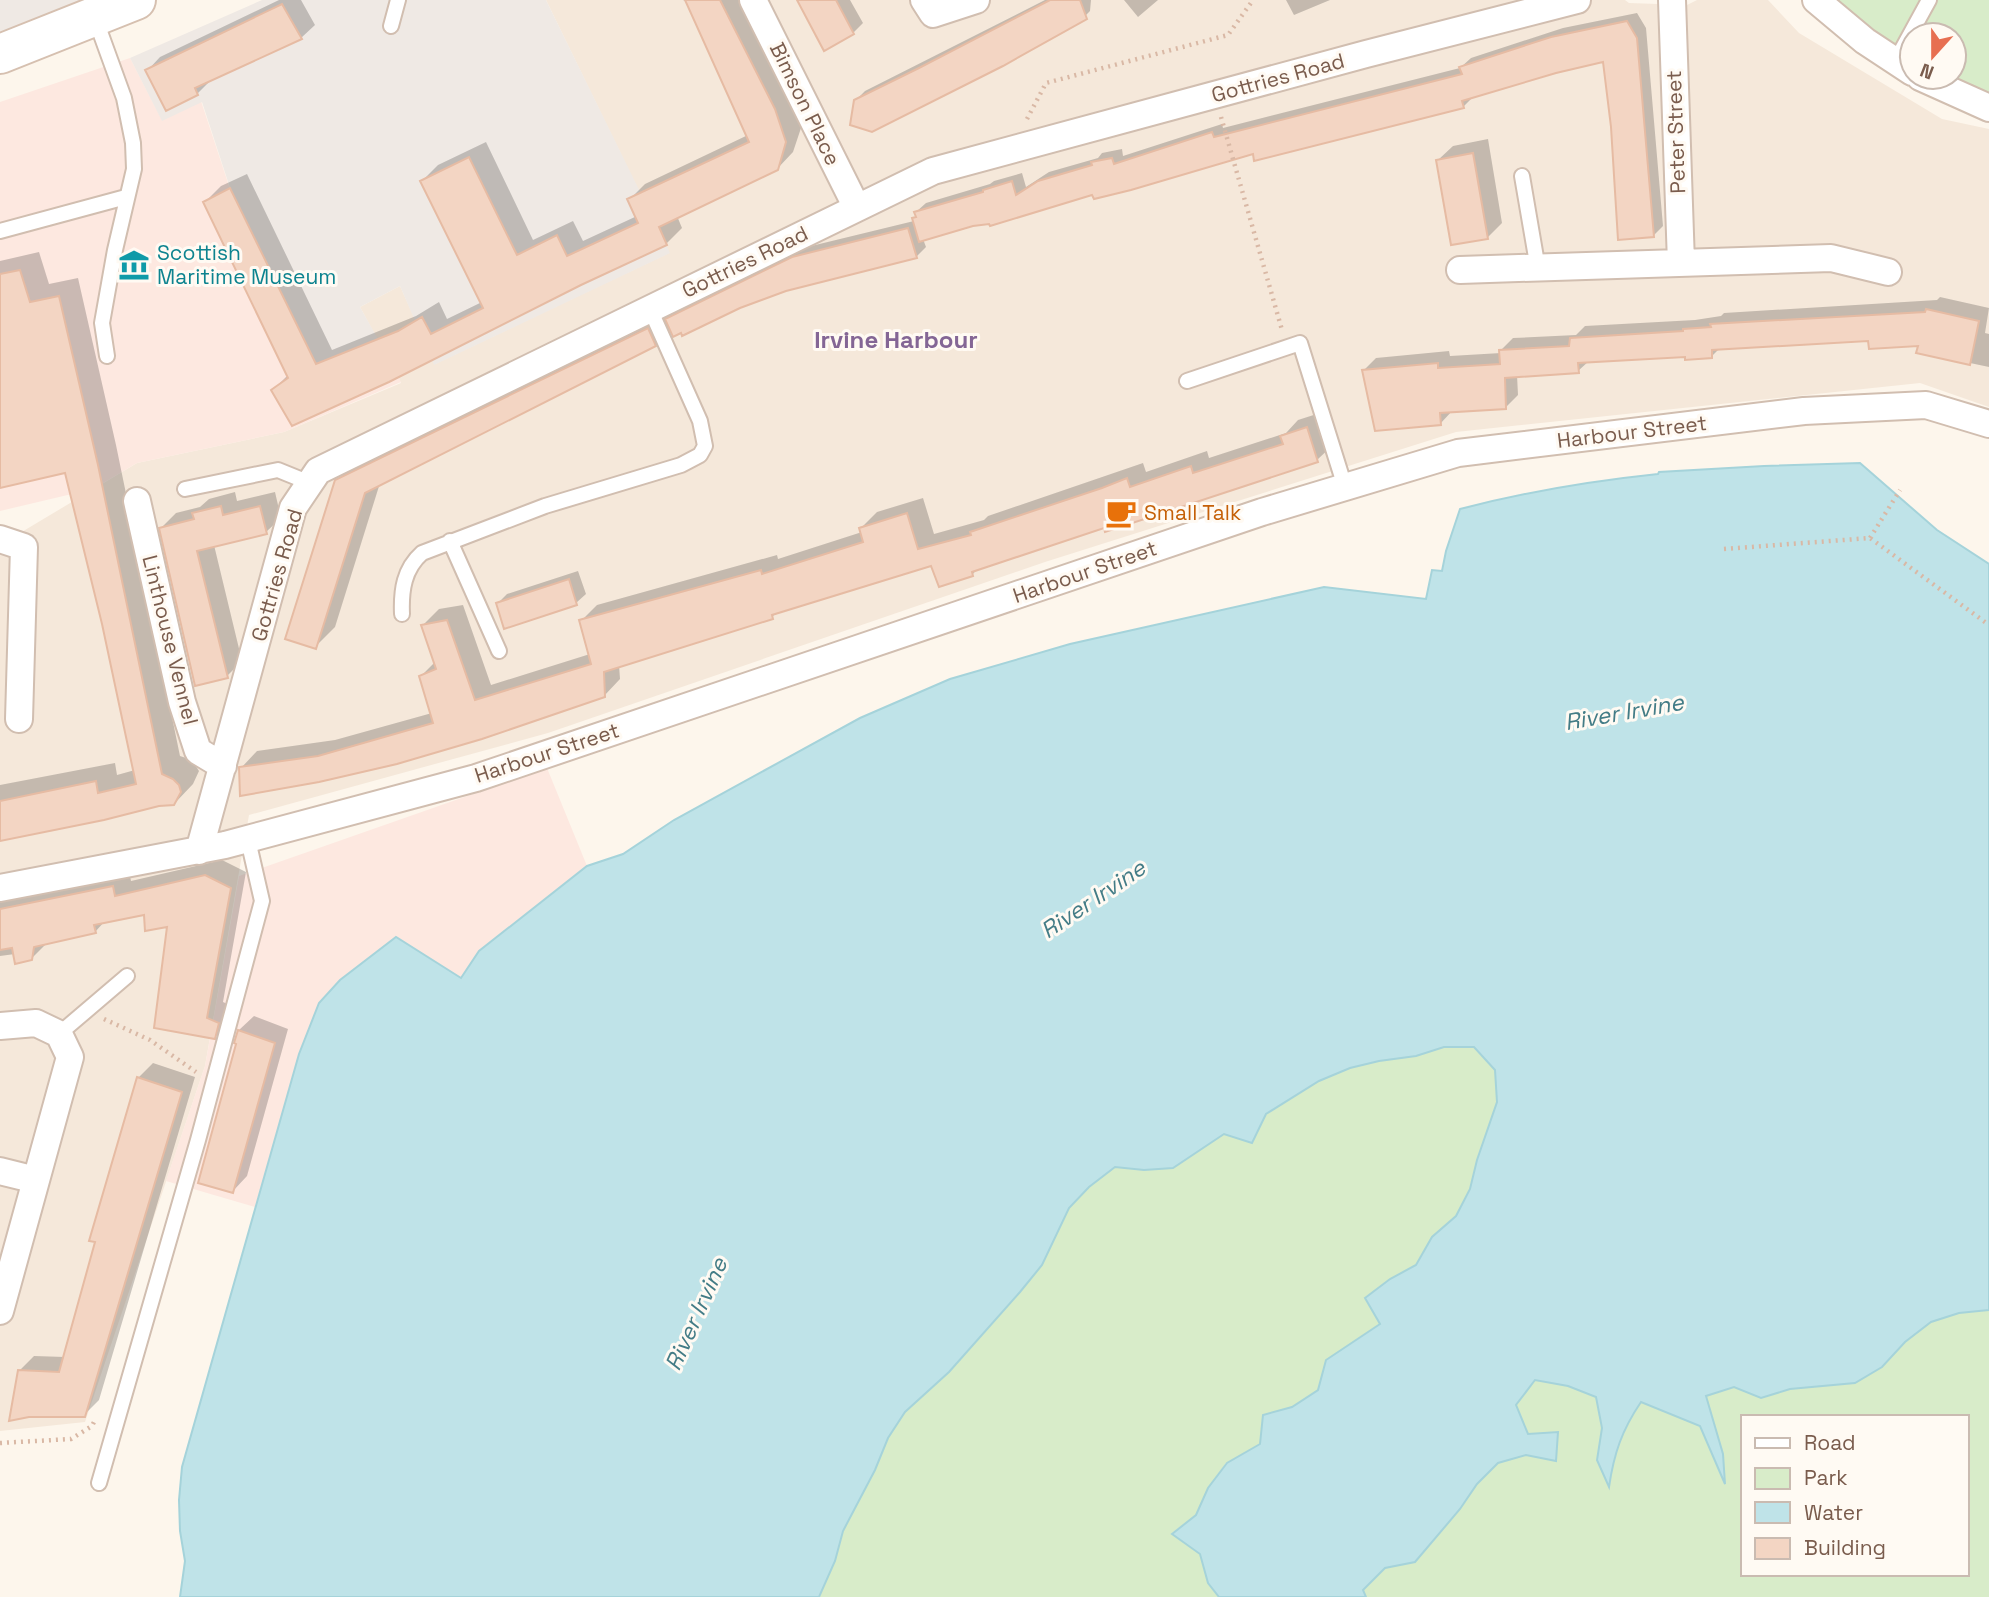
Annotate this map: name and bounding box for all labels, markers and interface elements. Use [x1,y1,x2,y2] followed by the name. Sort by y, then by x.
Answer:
[1898,21,1968,91] north arrow
[764,38,847,170] street label: Bimson Place
[1208,47,1347,108] street label: Gottries Road
[1917,57,1938,85] text: N
[1660,70,1691,194] street label: Peter Street
[677,219,812,304] street label: Gottries Road
[157,239,336,290] place label: Scottish Maritime Museum
[117,248,151,282] museum icon: Scottish Maritime Museum
[814,324,978,355] district label: Irvine Harbour
[1556,409,1708,454] street label: Harbour Street
[1104,496,1138,530] cafe icon: Small Talk
[1144,499,1241,526] place label: Small Talk
[245,505,308,644] street label: Gottries Road
[1009,534,1160,609] street label: Harbour Street
[136,552,205,728] street label: Linthouse Vennel
[1562,687,1687,737] water label: River Irvine
[471,716,623,789] street label: Harbour Street
[1035,852,1152,945] water label: River Irvine
[658,1252,735,1375] water label: River Irvine
[1741,1415,1968,1576] legend
[1804,1429,1856,1456] text: Road
[1804,1464,1848,1491] text: Park
[1804,1499,1863,1526] text: Water
[1804,1534,1886,1561] text: Building

